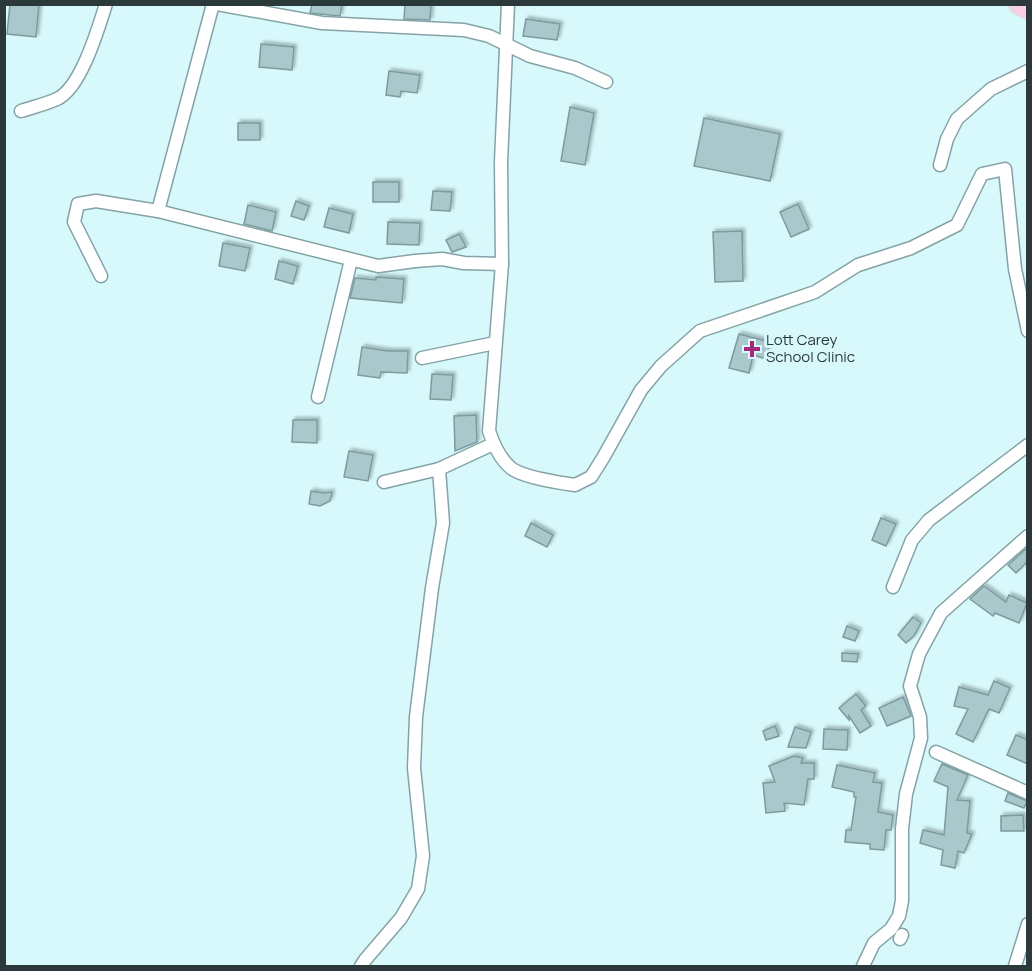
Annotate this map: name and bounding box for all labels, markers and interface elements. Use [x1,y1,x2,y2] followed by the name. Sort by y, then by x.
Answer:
[766,329,855,367] place label: Lott Carey School Clinic
[743,340,761,358] marker: Lott Carey School Clinic

